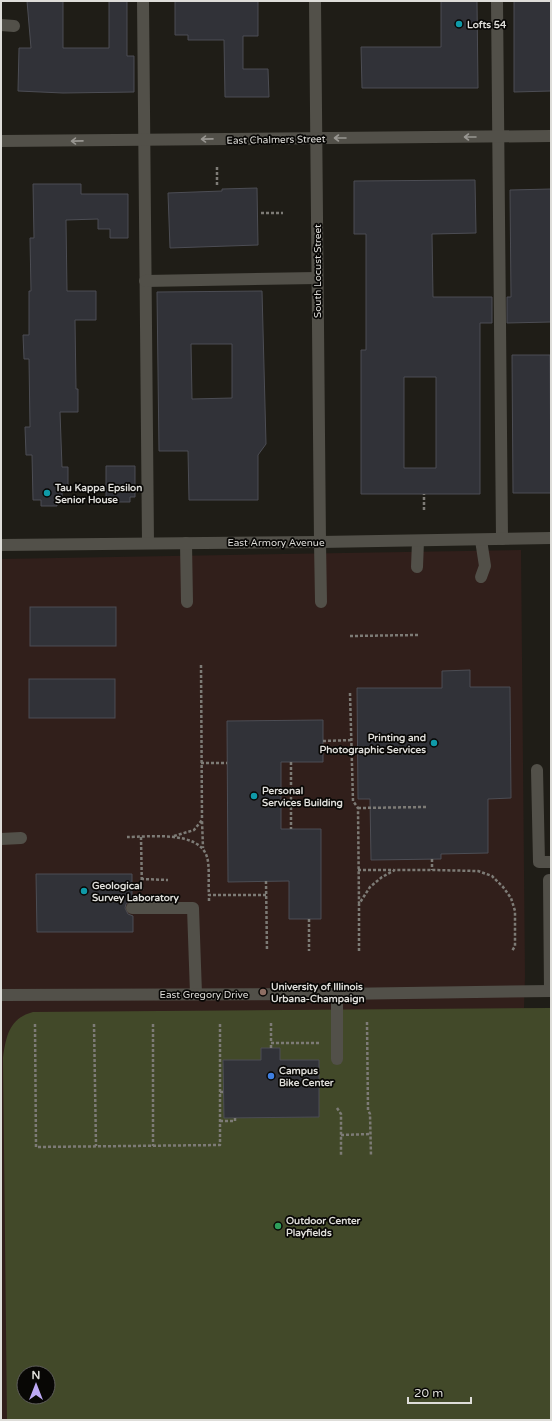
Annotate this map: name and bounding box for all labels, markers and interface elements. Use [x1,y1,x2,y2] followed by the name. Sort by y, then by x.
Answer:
[454,19,464,29] marker: Lofts 54
[467,19,507,31] place label: Lofts 54
[226,133,326,147] street label: East Chalmers Street
[464,133,477,141] one-way arrow
[334,134,347,142] one-way arrow
[201,135,214,143] one-way arrow
[71,137,84,144] one-way arrow
[312,224,324,318] street label: South Locust Street
[54,482,142,506] place label: Tau Kappa Epsilon Senior House
[42,488,52,498] marker: Tau Kappa Epsilon Senior House
[227,537,325,549] street label: East Armory Avenue
[320,732,426,756] place label: Printing and Photographic Services
[429,738,439,748] marker: Printing and Photographic Services
[262,785,343,809] place label: Personal Services Building
[249,791,259,801] marker: Personal Services Building
[92,880,180,904] place label: Geological Survey Laboratory
[79,886,89,896] marker: Geological Survey Laboratory
[271,981,365,1005] place label: University of Illinois Urbana-Champaign
[258,987,268,997] marker: University of Illinois Urbana-Champaign
[160,989,249,1001] street label: East Gregory Drive
[279,1065,334,1089] place label: Campus Bike Center
[266,1071,276,1081] marker: Campus Bike Center
[286,1215,361,1239] place label: Outdoor Center Playfields
[273,1221,283,1231] marker: Outdoor Center Playfields
[16,1365,56,1405] north arrow
[32,1369,40,1382] text: N
[408,1379,471,1405] scale bar
[414,1386,443,1400] text: 20 m

